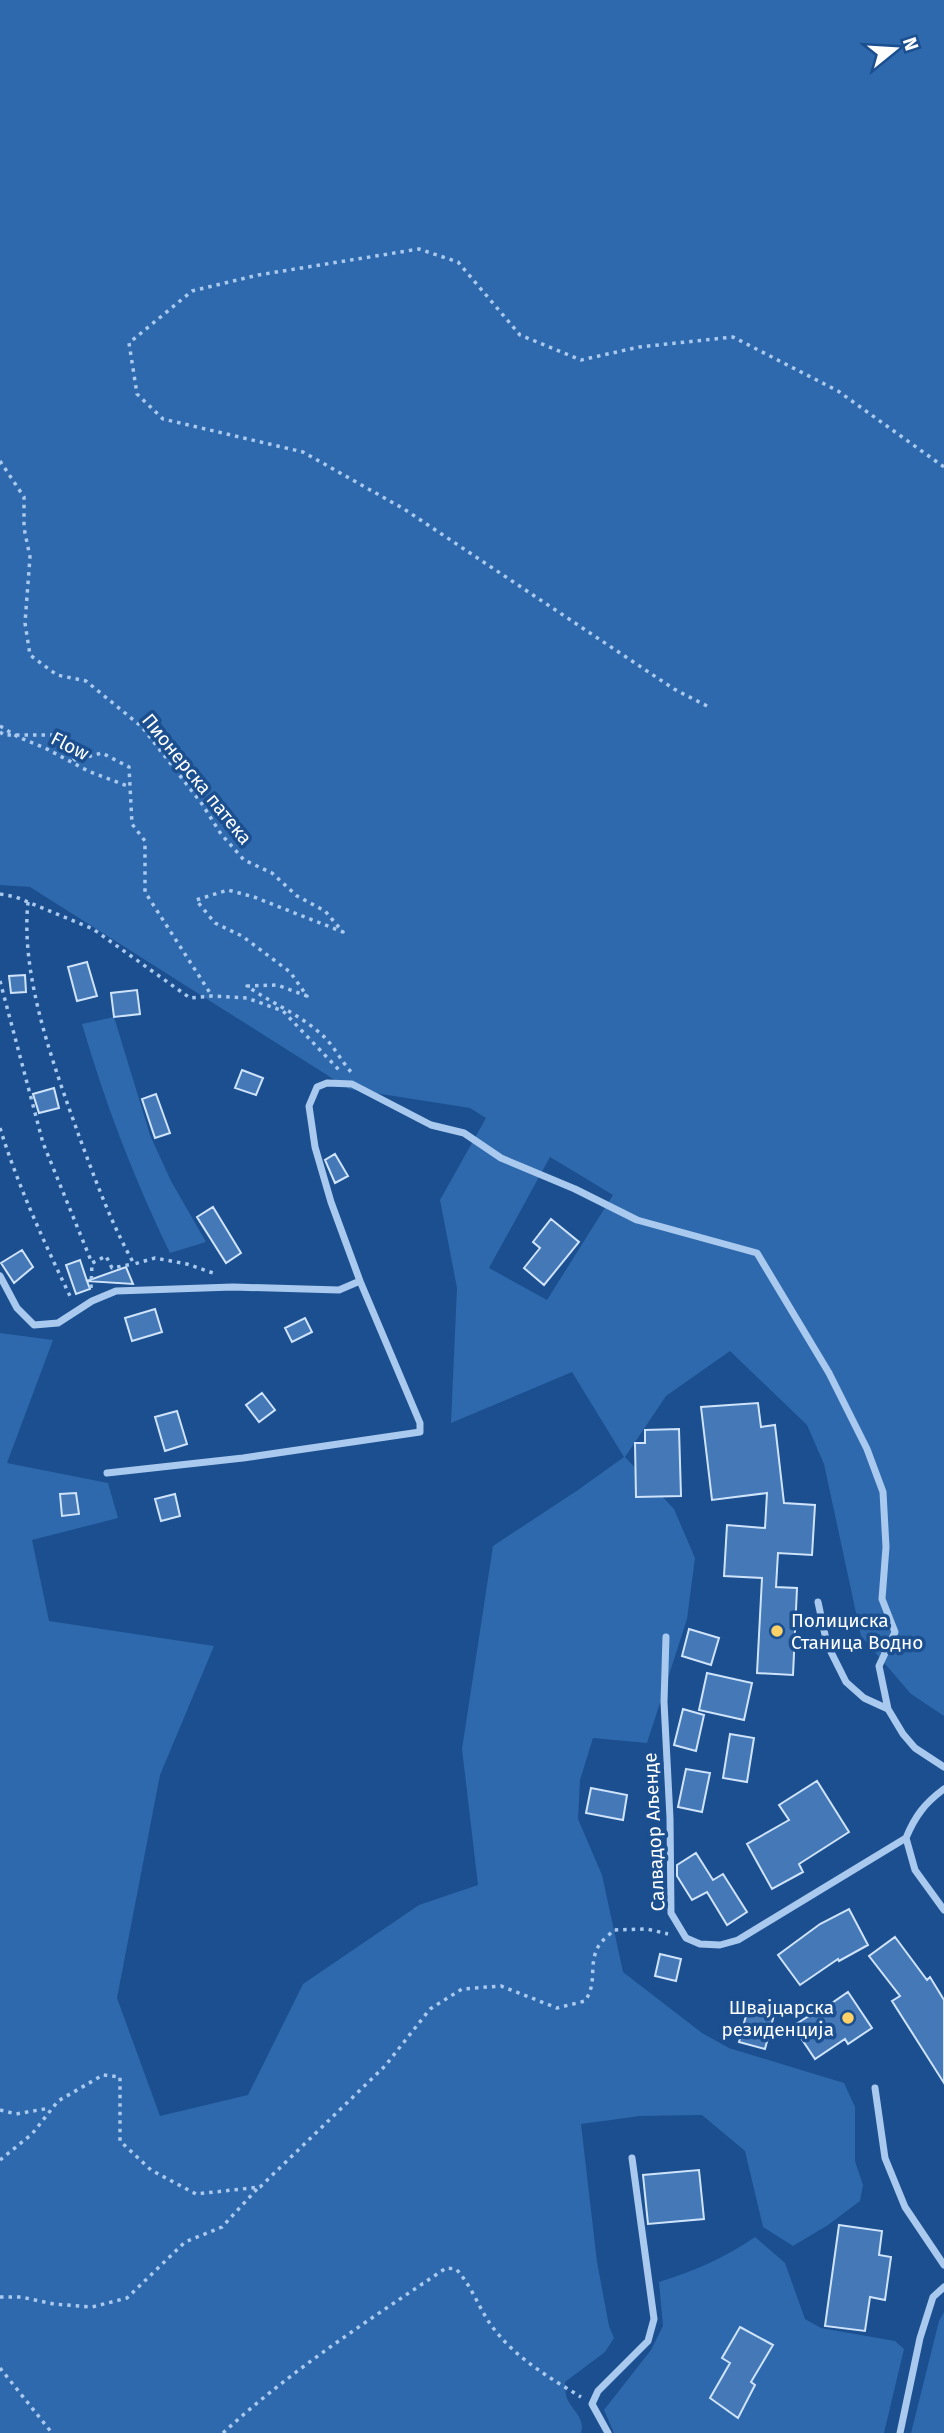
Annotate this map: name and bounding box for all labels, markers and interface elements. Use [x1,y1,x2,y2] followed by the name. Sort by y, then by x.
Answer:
[860,14,930,84] north arrow
[898,34,924,53] text: N
[137,709,257,849] street label: Пионерска патека
[47,727,93,765] street label: Flow
[791,1609,923,1654] place label: Полициска Станица Водно
[769,1623,785,1639] marker: Полициска Станица Водно
[638,1752,670,1912] street label: Салвадор Аљенде
[722,1996,834,2041] place label: Швајцарска резиденција
[840,2010,856,2026] marker: Швајцарска резиденција

